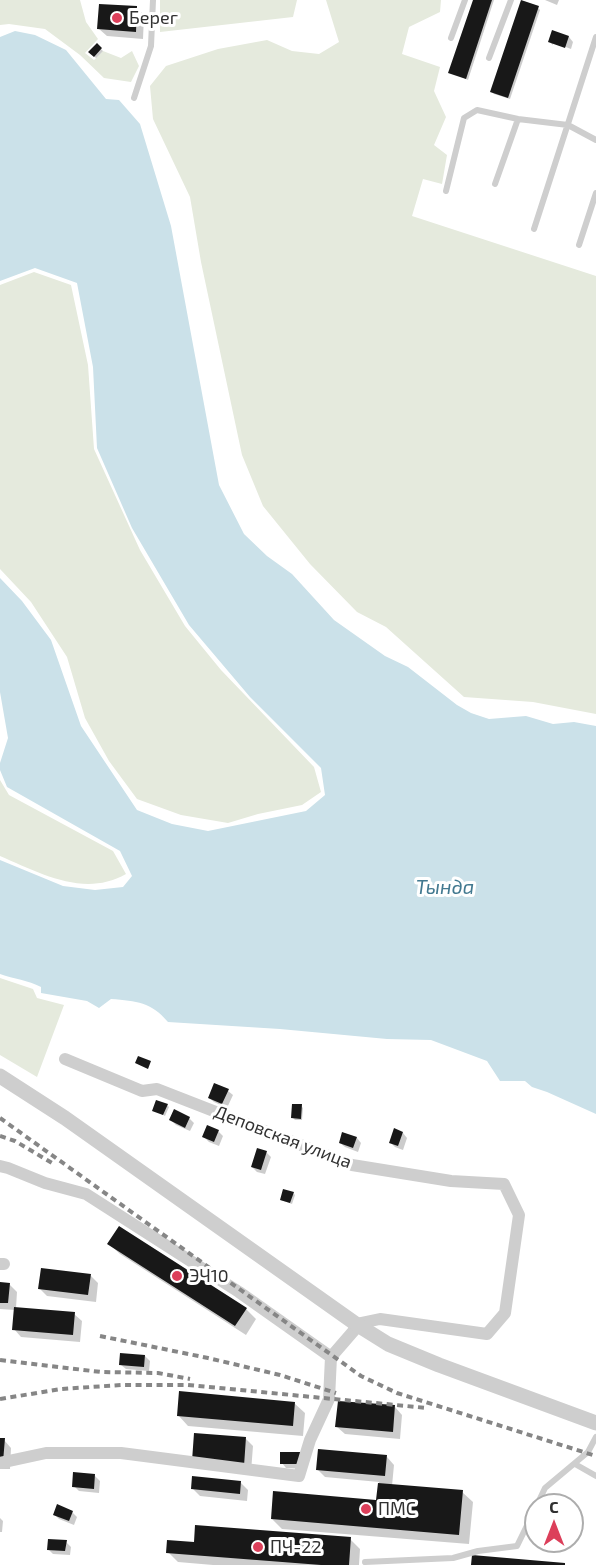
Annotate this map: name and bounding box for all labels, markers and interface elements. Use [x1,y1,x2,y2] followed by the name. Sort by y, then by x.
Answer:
[129,7,178,29] place label: Берег
[110,11,124,25] marker: Берег
[416,875,474,899] water label: Тында
[211,1101,355,1173] street label: Деповская улица
[189,1265,229,1287] place label: ЭЧ10
[170,1269,184,1283] marker: ЭЧ10
[524,1493,584,1553] north arrow
[549,1497,559,1516] text: С
[378,1498,416,1520] place label: ПМС
[359,1502,373,1516] marker: ПМС
[270,1536,322,1558] place label: ПЧ-22
[251,1540,265,1554] marker: ПЧ-22

